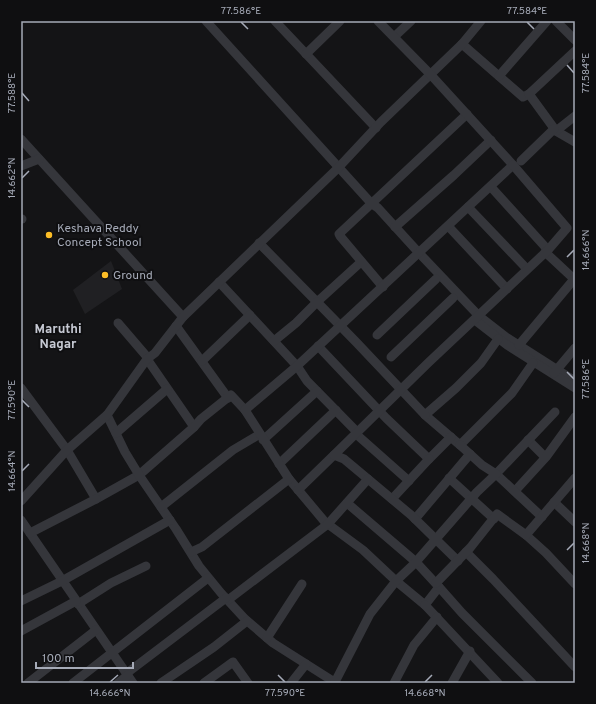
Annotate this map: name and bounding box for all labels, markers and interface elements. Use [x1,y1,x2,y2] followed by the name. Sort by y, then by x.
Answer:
[221,5,261,18] text: 77.586°E
[507,5,547,18] text: 77.584°E
[580,53,593,93] text: 77.584°E
[6,73,19,113] text: 77.588°E
[6,157,19,199] text: 14.662°N
[57,221,142,251] place label: Keshava Reddy Concept School
[580,229,593,271] text: 14.666°N
[44,230,54,240] marker: Keshava Reddy Concept School
[113,268,153,284] place label: Ground
[100,270,110,280] marker: Ground
[34,322,82,353] district label: Maruthi Nagar
[580,359,593,399] text: 77.586°E
[6,380,19,420] text: 77.590°E
[6,450,19,492] text: 14.664°N
[580,522,593,564] text: 14.668°N
[36,644,133,670] scale bar
[42,651,75,667] text: 100 m
[89,687,131,700] text: 14.666°N
[265,687,305,700] text: 77.590°E
[404,687,446,700] text: 14.668°N

